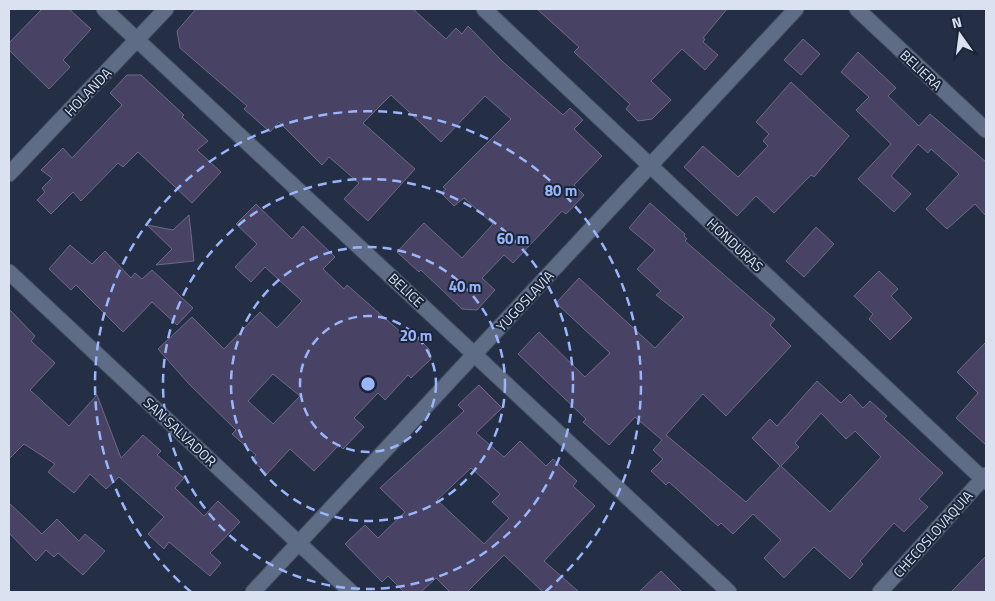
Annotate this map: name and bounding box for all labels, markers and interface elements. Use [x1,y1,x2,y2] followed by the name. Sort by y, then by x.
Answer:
[935,10,985,60] north arrow
[949,11,964,33] text: N
[895,45,948,95] street label: BELIERA
[59,62,117,121] street label: HOLANDA
[545,179,577,202] text: 80 m
[702,213,768,276] street label: HONDURAS
[497,227,529,250] text: 60 m
[491,265,559,336] street label: YUGOSLAVIA
[384,268,429,312] street label: BELICE
[449,275,481,298] text: 40 m
[400,324,432,347] text: 20 m
[359,375,377,393] centre of rings
[139,392,222,471] street label: SAN SALVADOR
[888,485,978,582] street label: CHECOSLOVAQUIA

